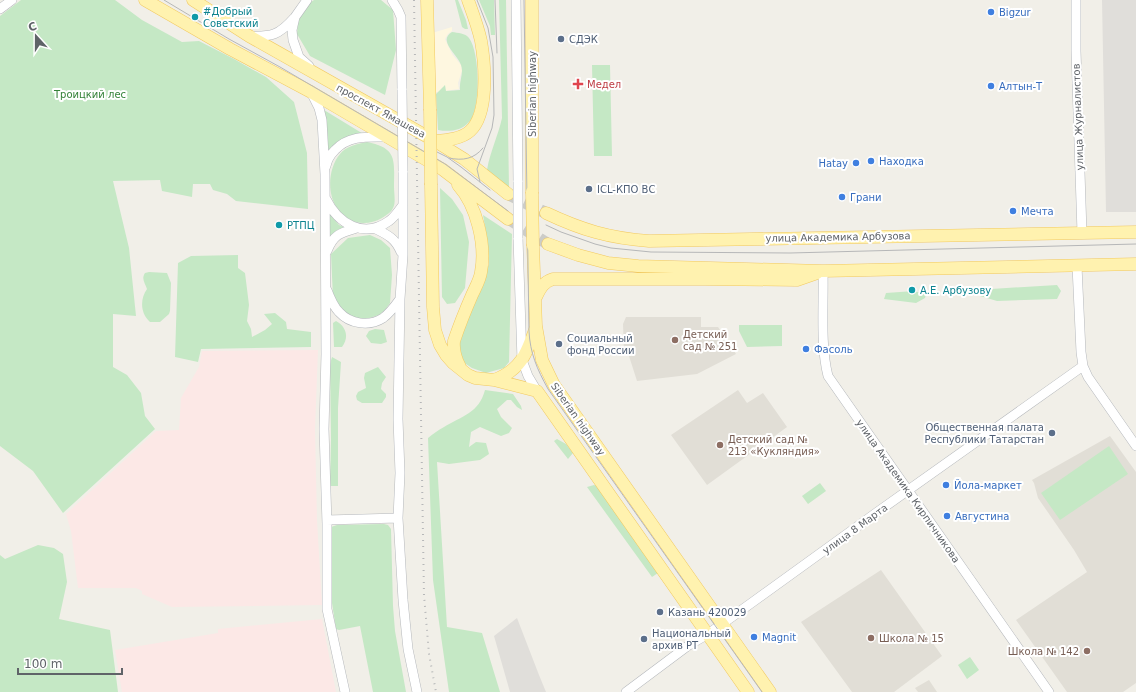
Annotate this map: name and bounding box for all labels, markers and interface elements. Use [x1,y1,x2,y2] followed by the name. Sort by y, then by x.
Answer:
[203,6,259,29] place label: #Добрый Советский
[986,7,996,17] marker: Bigzur
[999,7,1032,18] place label: Bigzur
[190,12,200,22] marker: #Добрый Советский
[16,16,56,56] north arrow
[26,20,39,35] text: С
[556,34,566,44] marker: СДЭК
[569,34,598,45] place label: СДЭК
[527,51,538,137] street label: Siberian highway
[1071,63,1085,171] street label: улица Журналистов
[572,78,584,90] marker: Медел
[587,79,621,90] place label: Медел
[986,81,996,91] marker: Алтын-Т
[999,81,1043,92] place label: Алтын-Т
[335,82,427,140] street label: проспект Ямашева
[53,89,126,100] park label: Троицкий лес
[866,156,876,166] marker: Находка
[879,156,924,167] place label: Находка
[818,158,848,169] place label: Hatay
[851,158,861,168] marker: Hatay
[584,184,594,194] marker: ICL-КПО ВС
[597,184,655,195] place label: ICL-КПО ВС
[837,192,847,202] marker: Грани
[850,192,882,203] place label: Грани
[1008,206,1018,216] marker: Мечта
[1021,206,1054,217] place label: Мечта
[274,220,284,230] marker: РТПЦ
[287,220,315,231] place label: РТПЦ
[765,230,911,244] street label: улица Академика Арбузова
[907,285,917,295] marker: А.Е. Арбузову
[920,285,991,296] place label: А.Е. Арбузову
[683,329,737,352] place label: Детский сад № 251
[567,333,634,356] place label: Социальный фонд России
[670,335,680,345] marker: Детский сад № 251
[554,339,564,349] marker: Социальный фонд России
[801,344,811,354] marker: Фасоль
[814,344,853,355] place label: Фасоль
[549,381,607,458] street label: Siberian highway
[854,417,962,565] street label: улица Академика Кирпичникова
[925,422,1044,445] place label: Общественная палата Республики Татарстан
[1047,428,1057,438] marker: Общественная палата Республики Татарстан
[728,434,820,457] place label: Детский сад № 213 «Кукляндия»
[715,440,725,450] marker: Детский сад № 213 «Кукляндия»
[954,479,1022,491] place label: Йола-маркет
[941,480,951,490] marker: Йола-маркет
[820,502,890,556] street label: улица 8 Марта
[942,511,952,521] marker: Августина
[955,511,1009,522] place label: Августина
[655,607,665,617] marker: Казань 420029
[668,607,746,618] place label: Казань 420029
[652,628,731,651] place label: Национальный архив РТ
[749,632,759,642] marker: Magnit
[762,632,796,643] place label: Magnit
[866,633,876,643] marker: Школа № 15
[879,633,944,644] place label: Школа № 15
[639,634,649,644] marker: Национальный архив РТ
[1008,646,1079,657] place label: Школа № 142
[1082,646,1092,656] marker: Школа № 142
[18,650,122,676] scale bar
[24,657,62,671] text: 100 m

